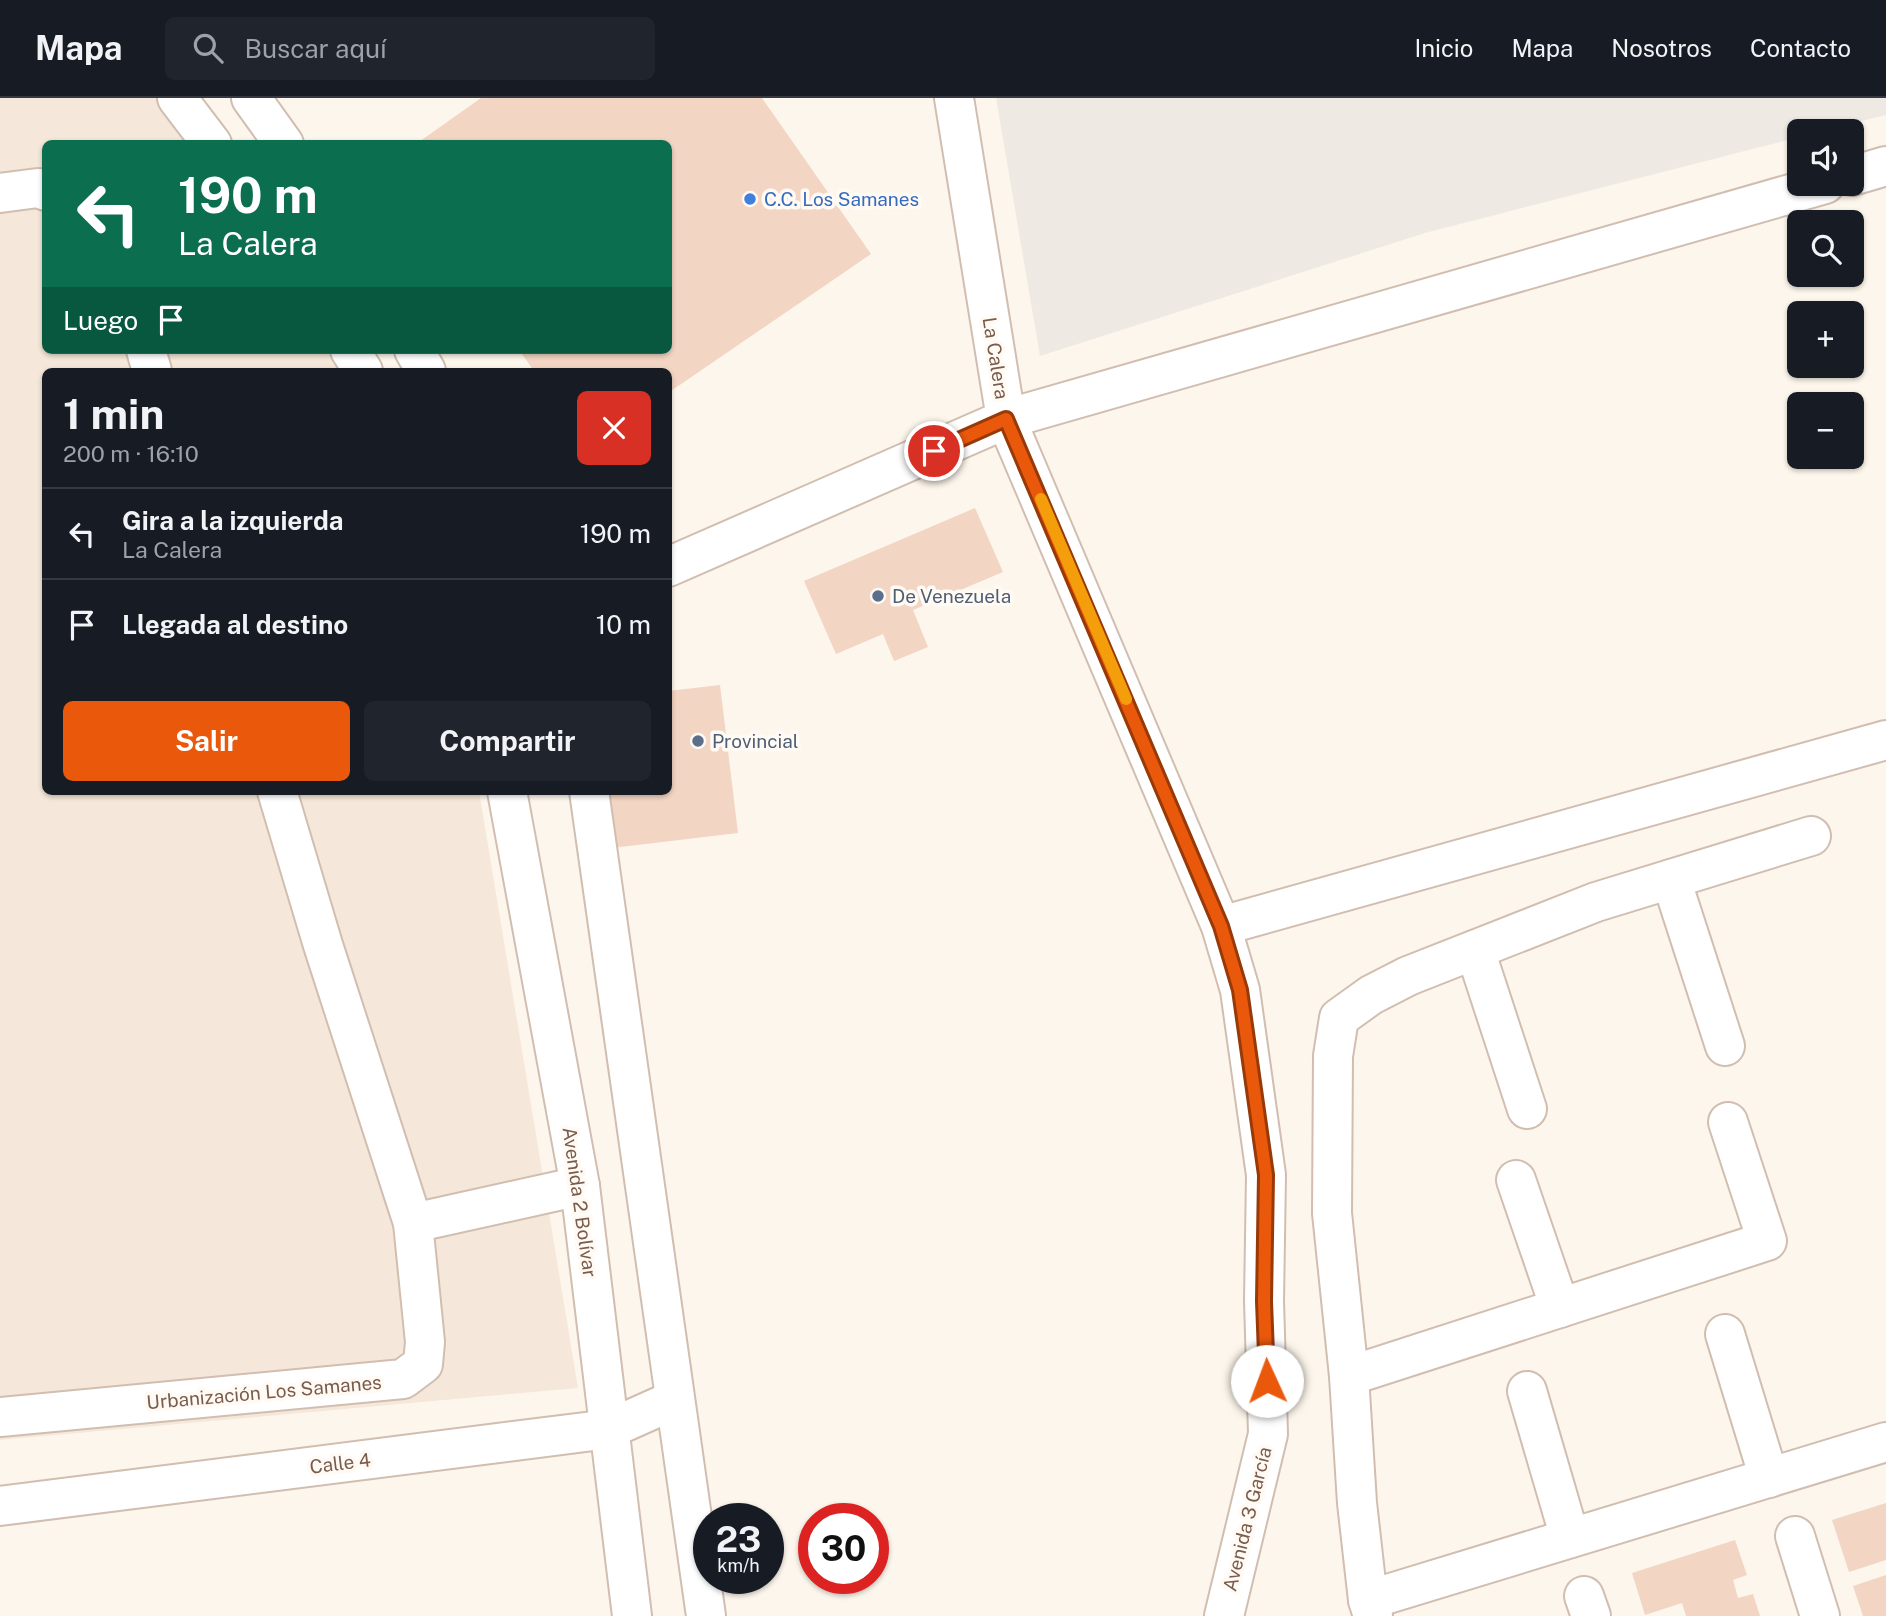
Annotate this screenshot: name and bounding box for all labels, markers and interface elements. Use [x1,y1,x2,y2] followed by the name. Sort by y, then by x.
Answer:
[165,17,655,80] search box
[35,29,123,67] text: Mapa
[189,29,227,67] icon: search
[245,33,386,64] text: Buscar aquí
[1414,34,1473,62] text: Inicio
[1511,34,1573,62] text: Mapa
[1611,34,1712,62] text: Nosotros
[1750,34,1851,62] text: Contacto
[1787,119,1864,469] map controls
[1787,119,1864,196] button: sound
[178,166,318,224] text: 190 m
[63,168,154,259] icon: left
[764,188,919,210] place label: C.C. Los Samanes
[742,191,758,207] marker: C.C. Los Samanes
[1787,210,1864,287] button: search
[178,225,318,262] text: La Calera
[152,301,190,339] icon: arrive
[1787,301,1864,378] button: +
[63,305,138,336] text: Luego
[979,315,1013,401] street label: La Calera
[63,389,164,438] text: 1 min
[577,391,651,465] button: close
[1787,392,1864,469] button: −
[904,421,964,481] pin
[915,432,953,470] icon: arrive
[63,440,199,467] text: 200 m · 16:10
[122,505,344,536] text: Gira a la izquierda
[63,515,101,553] icon: left
[580,518,651,549] text: 190 m
[122,536,222,563] text: La Calera
[892,585,1011,607] place label: De Venezuela
[870,588,886,604] marker: De Venezuela
[63,606,101,644] icon: arrive
[122,609,348,640] text: Llegada al destino
[596,609,651,640] text: 10 m
[63,701,350,781] button: Salir
[364,701,651,781] button: Compartir
[712,730,798,752] place label: Provincial
[690,733,706,749] marker: Provincial
[559,1125,601,1279] street label: Avenida 2 Bolívar
[1230,1344,1304,1418] position arrow
[146,1371,382,1413] street label: Urbanización Los Samanes
[1218,1444,1276,1594] street label: Avenida 3 García
[308,1448,372,1478] street label: Calle 4
[798,1503,889,1594] speed limit sign: 30
[716,1519,761,1560] text: 23
[717,1555,760,1576] text: km/h

